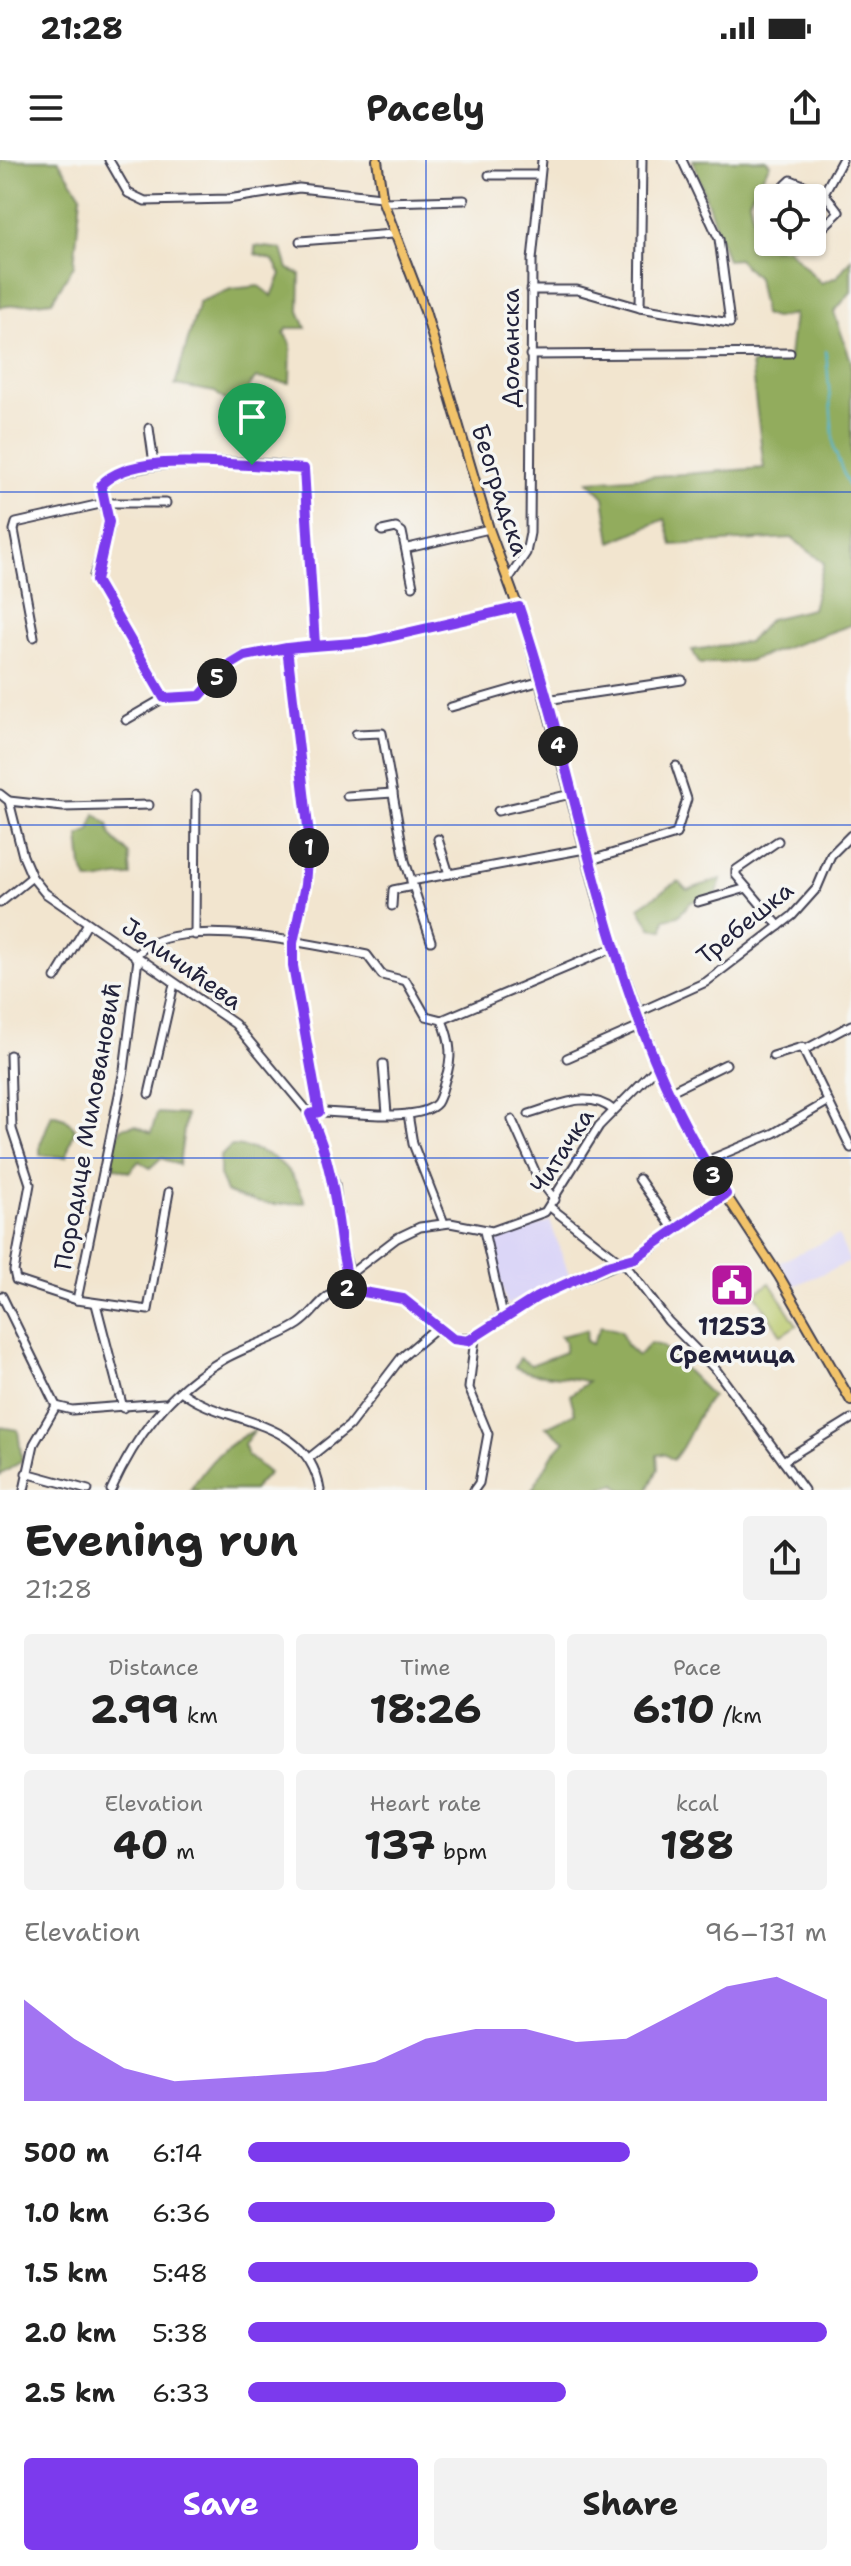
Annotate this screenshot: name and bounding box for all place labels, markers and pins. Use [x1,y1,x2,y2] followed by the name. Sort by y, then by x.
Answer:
[218,383,286,465] pin
[197,658,237,698] pin: 5
[538,726,578,766] pin: 4
[289,828,329,868] pin: 1
[693,1156,733,1196] pin: 3
[708,1261,756,1309] public building icon: 11253 Сремчица
[327,1269,367,1309] pin: 2
[669,1311,796,1371] place label: 11253 Сремчица

